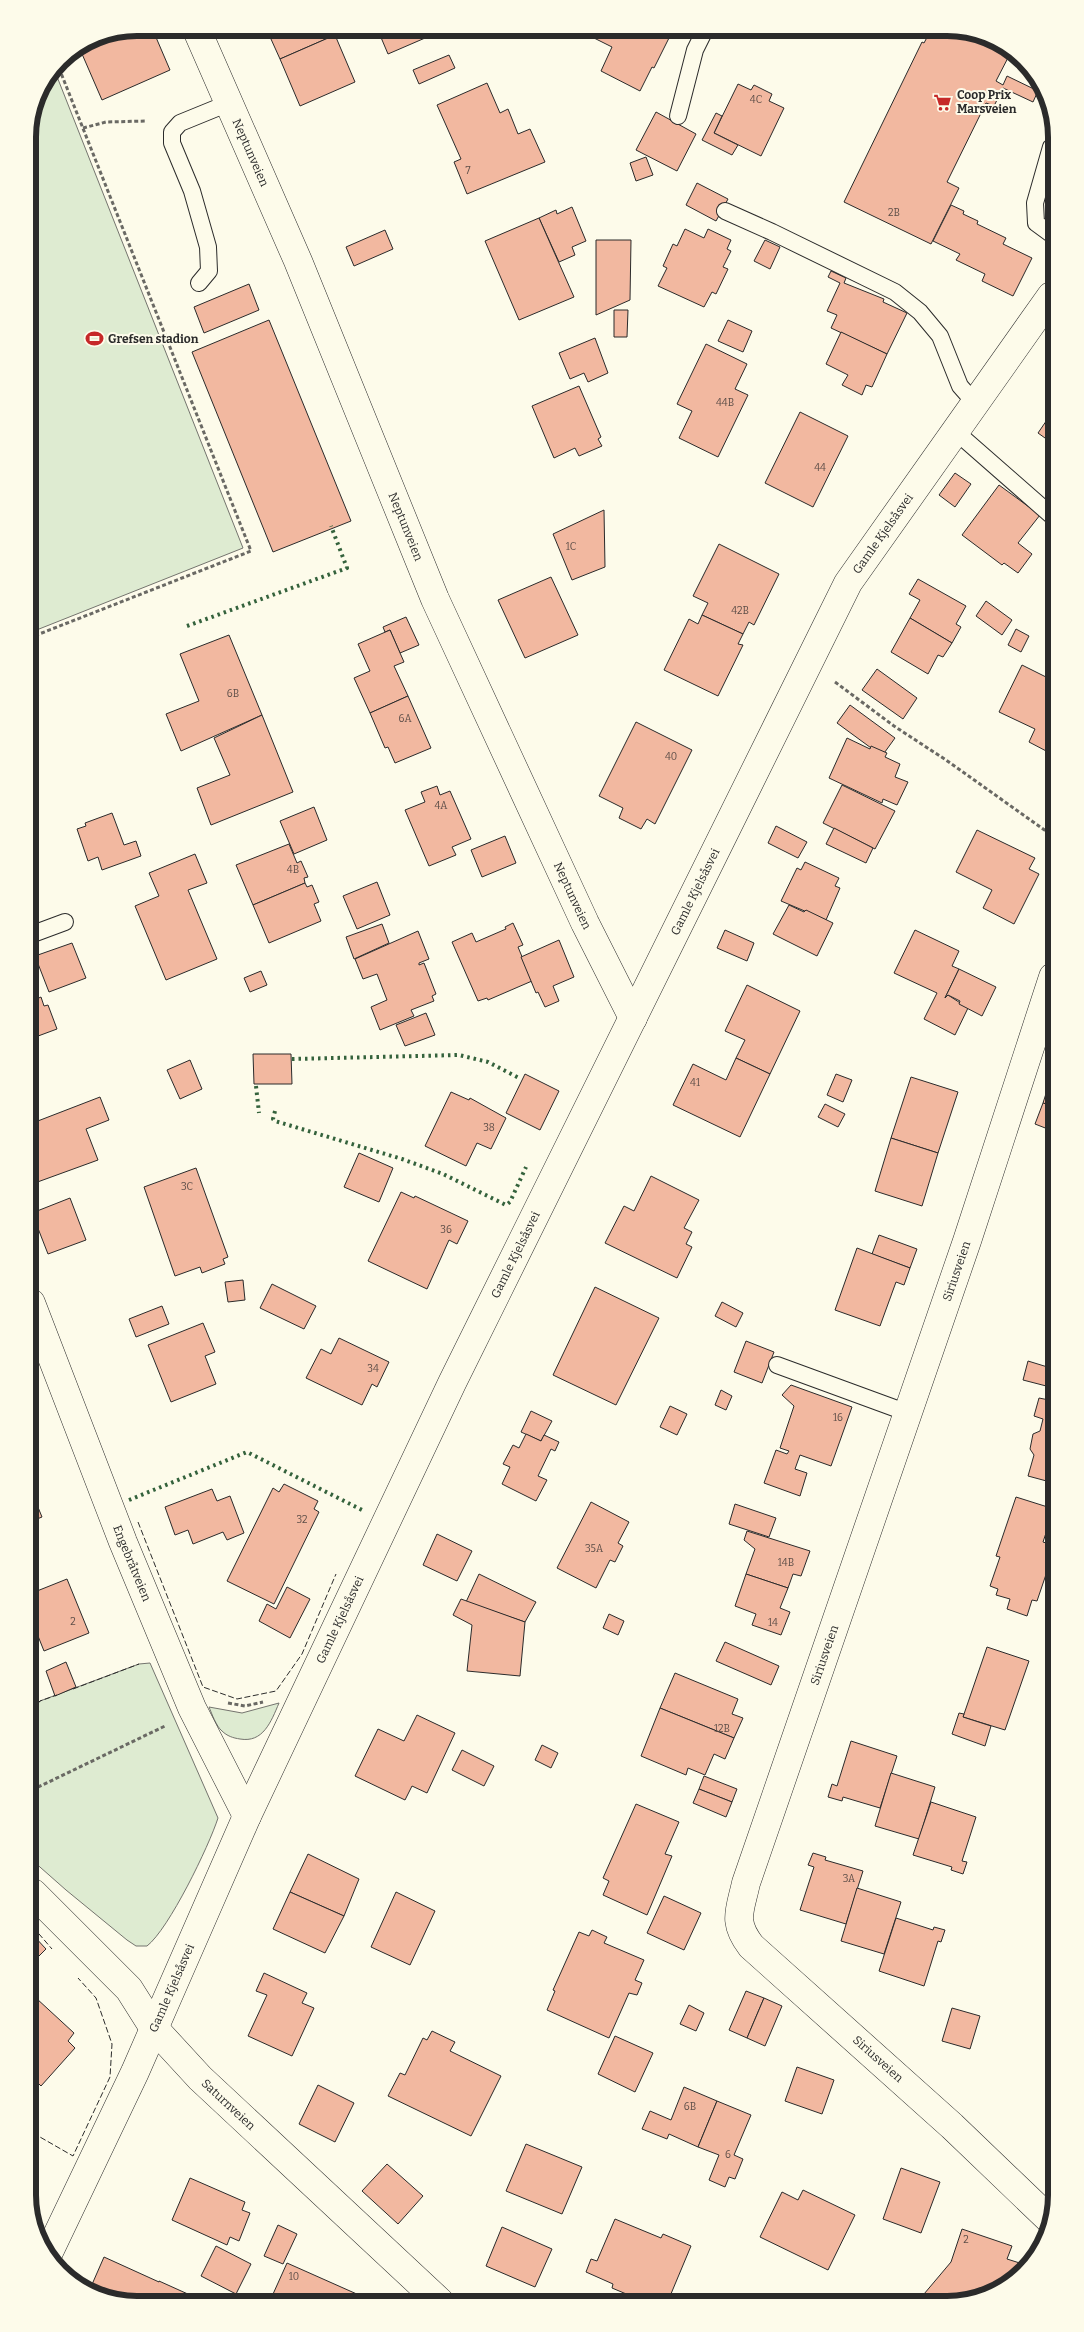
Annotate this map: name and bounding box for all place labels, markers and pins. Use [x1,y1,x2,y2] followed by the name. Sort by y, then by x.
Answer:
[957,88,1017,116] place label: Coop Prix Marsveien
[933,92,953,112] supermarket icon: Coop Prix Marsveien
[84,329,104,349] sports icon: Grefsen stadion
[108,332,199,346] place label: Grefsen stadion

